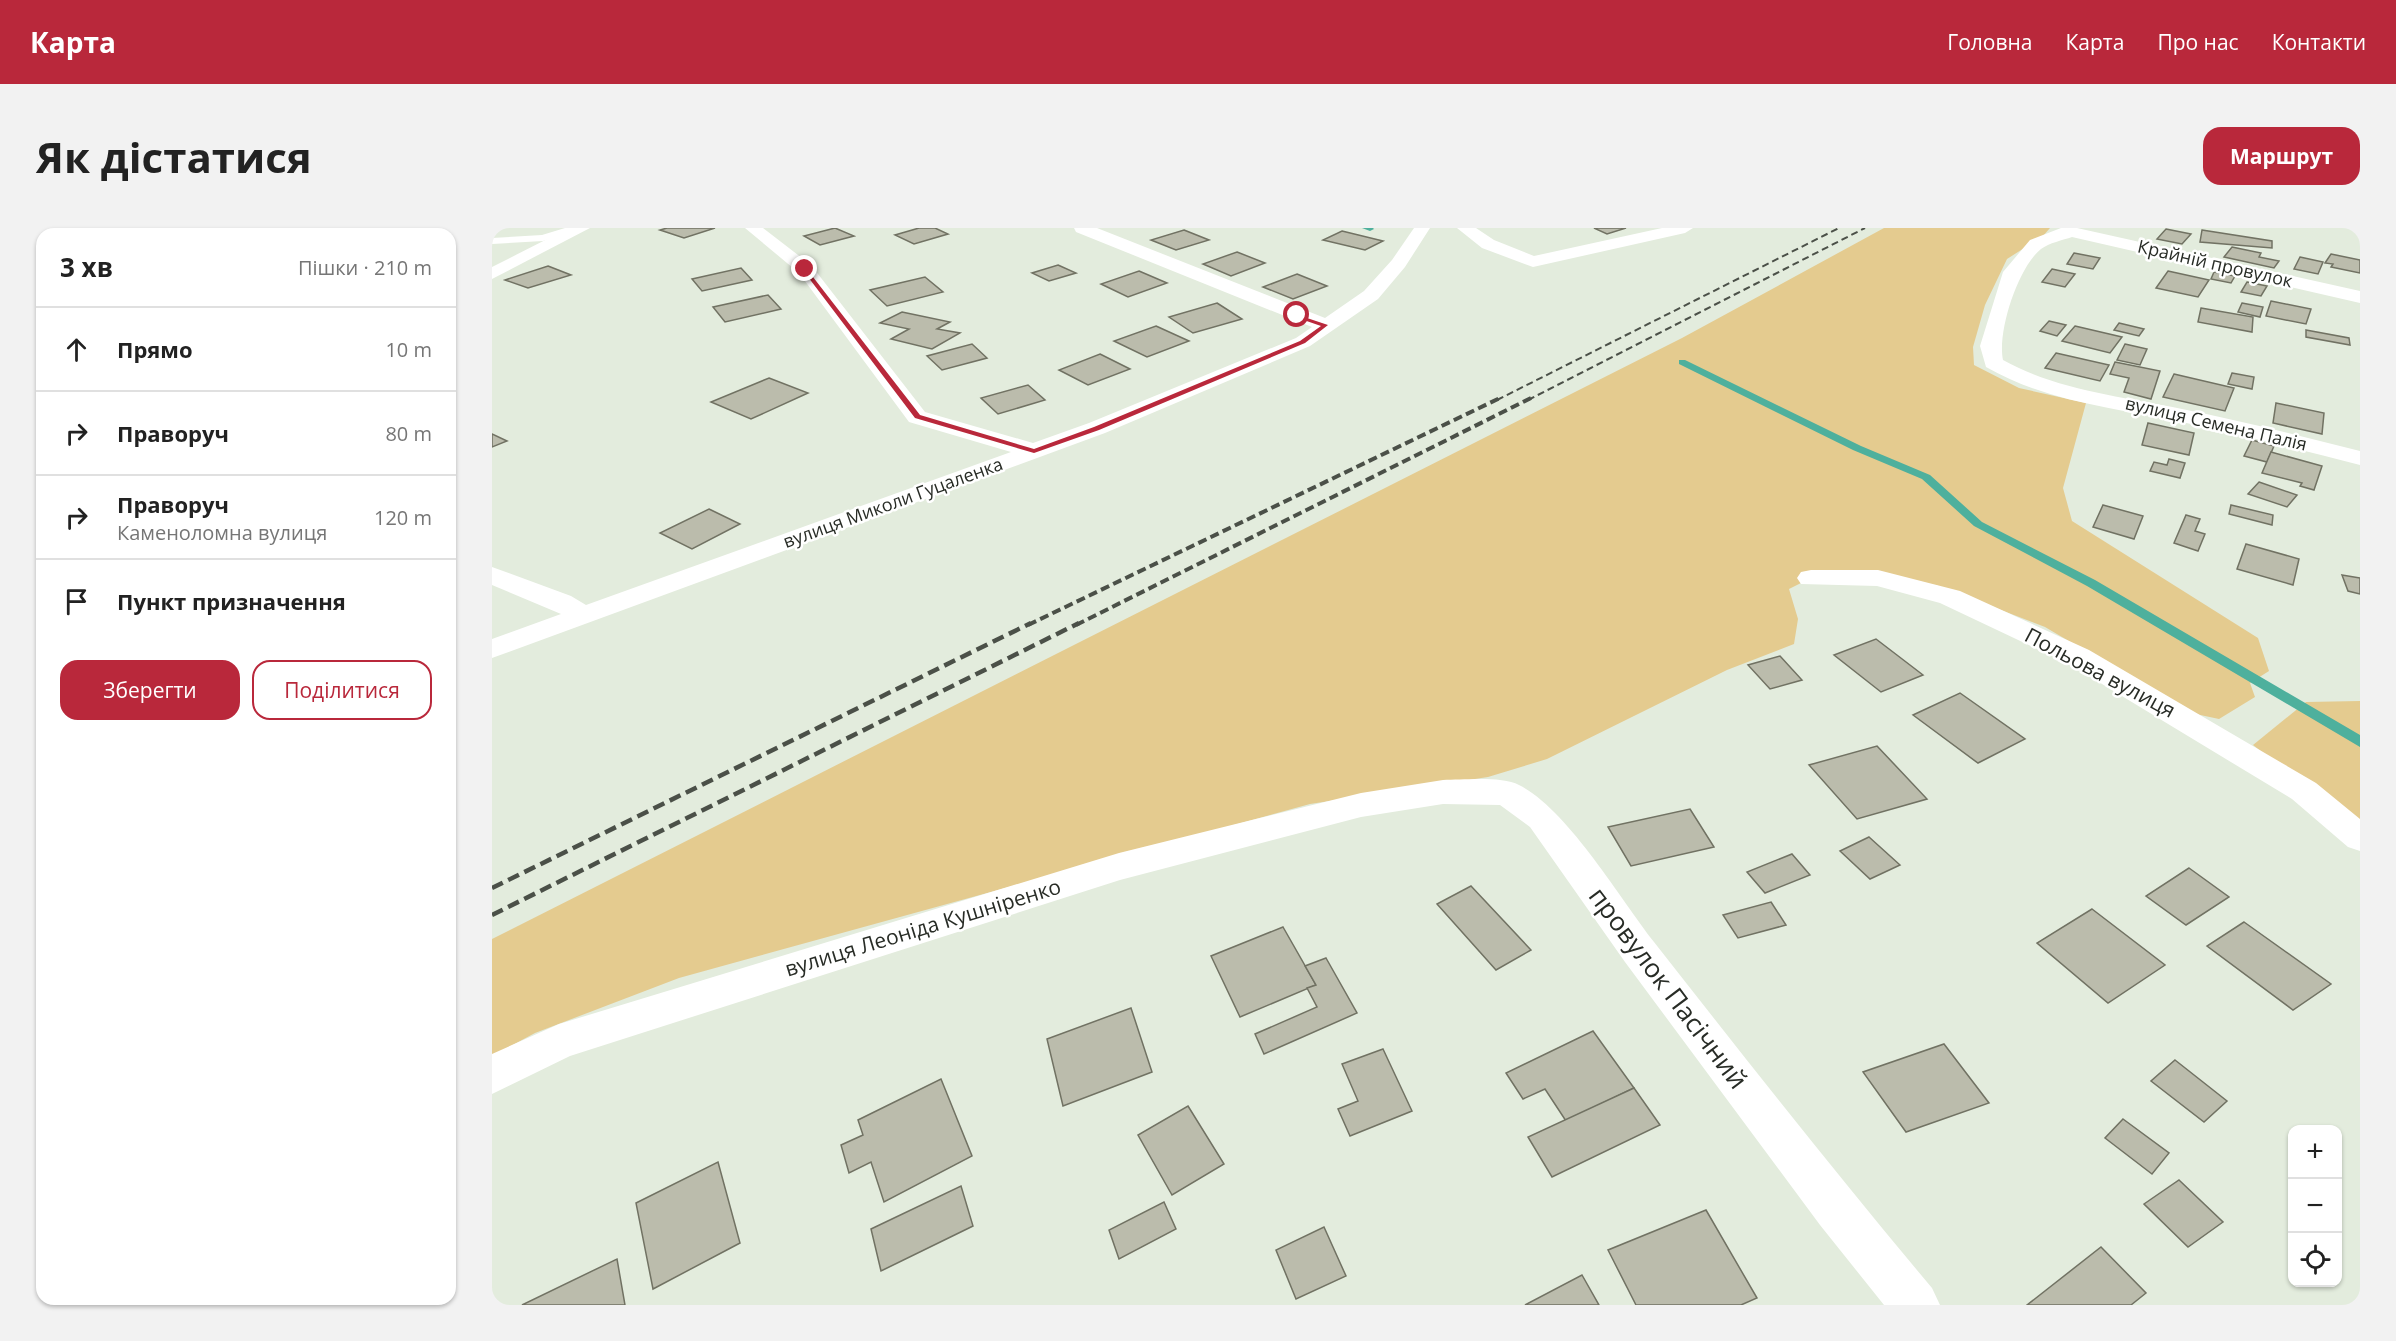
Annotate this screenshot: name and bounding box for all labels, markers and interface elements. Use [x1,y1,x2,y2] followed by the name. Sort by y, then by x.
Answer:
[30,23,116,61] text: Карта
[1947,28,2032,56] text: Головна
[2065,28,2124,56] text: Карта
[2157,28,2239,56] text: Про нас
[2272,28,2366,56] text: Контакти
[2203,127,2360,185] button: Маршрут
[36,128,312,185] text: Як дістатися
[2135,234,2296,293] street label: Крайній провулок
[60,249,113,285] text: 3 хв
[298,254,432,281] text: Пішки · 210 m
[791,255,817,281] route end
[1283,301,1309,327] route start
[60,333,93,366] icon: ahead
[117,334,193,364] text: Прямо
[385,336,432,363] text: 10 m
[2123,390,2309,456] street label: вулиця Семена Палія
[60,417,93,450] icon: right
[117,418,229,448] text: Праворуч
[385,420,432,447] text: 80 m
[780,451,1006,553] street label: вулиця Миколи Гуцаленка
[117,489,229,519] text: Праворуч
[60,501,93,534] icon: right
[374,504,432,531] text: 120 m
[117,519,327,546] text: Каменоломна вулиця
[60,585,93,618] icon: arrive
[117,586,346,616] text: Пункт призначення
[2020,621,2181,724] street label: Польова вулиця
[60,660,240,720] button: Зберегти
[252,660,432,720] button: Поділитися
[781,872,1064,982] street label: вулиця Леоніда Кушніренко
[1581,879,1757,1096] street label: провулок Пасічний
[2288,1125,2342,1287] map controls
[2288,1125,2342,1179] button: +
[2288,1179,2342,1233] button: −
[2288,1233,2342,1287] button: locate

